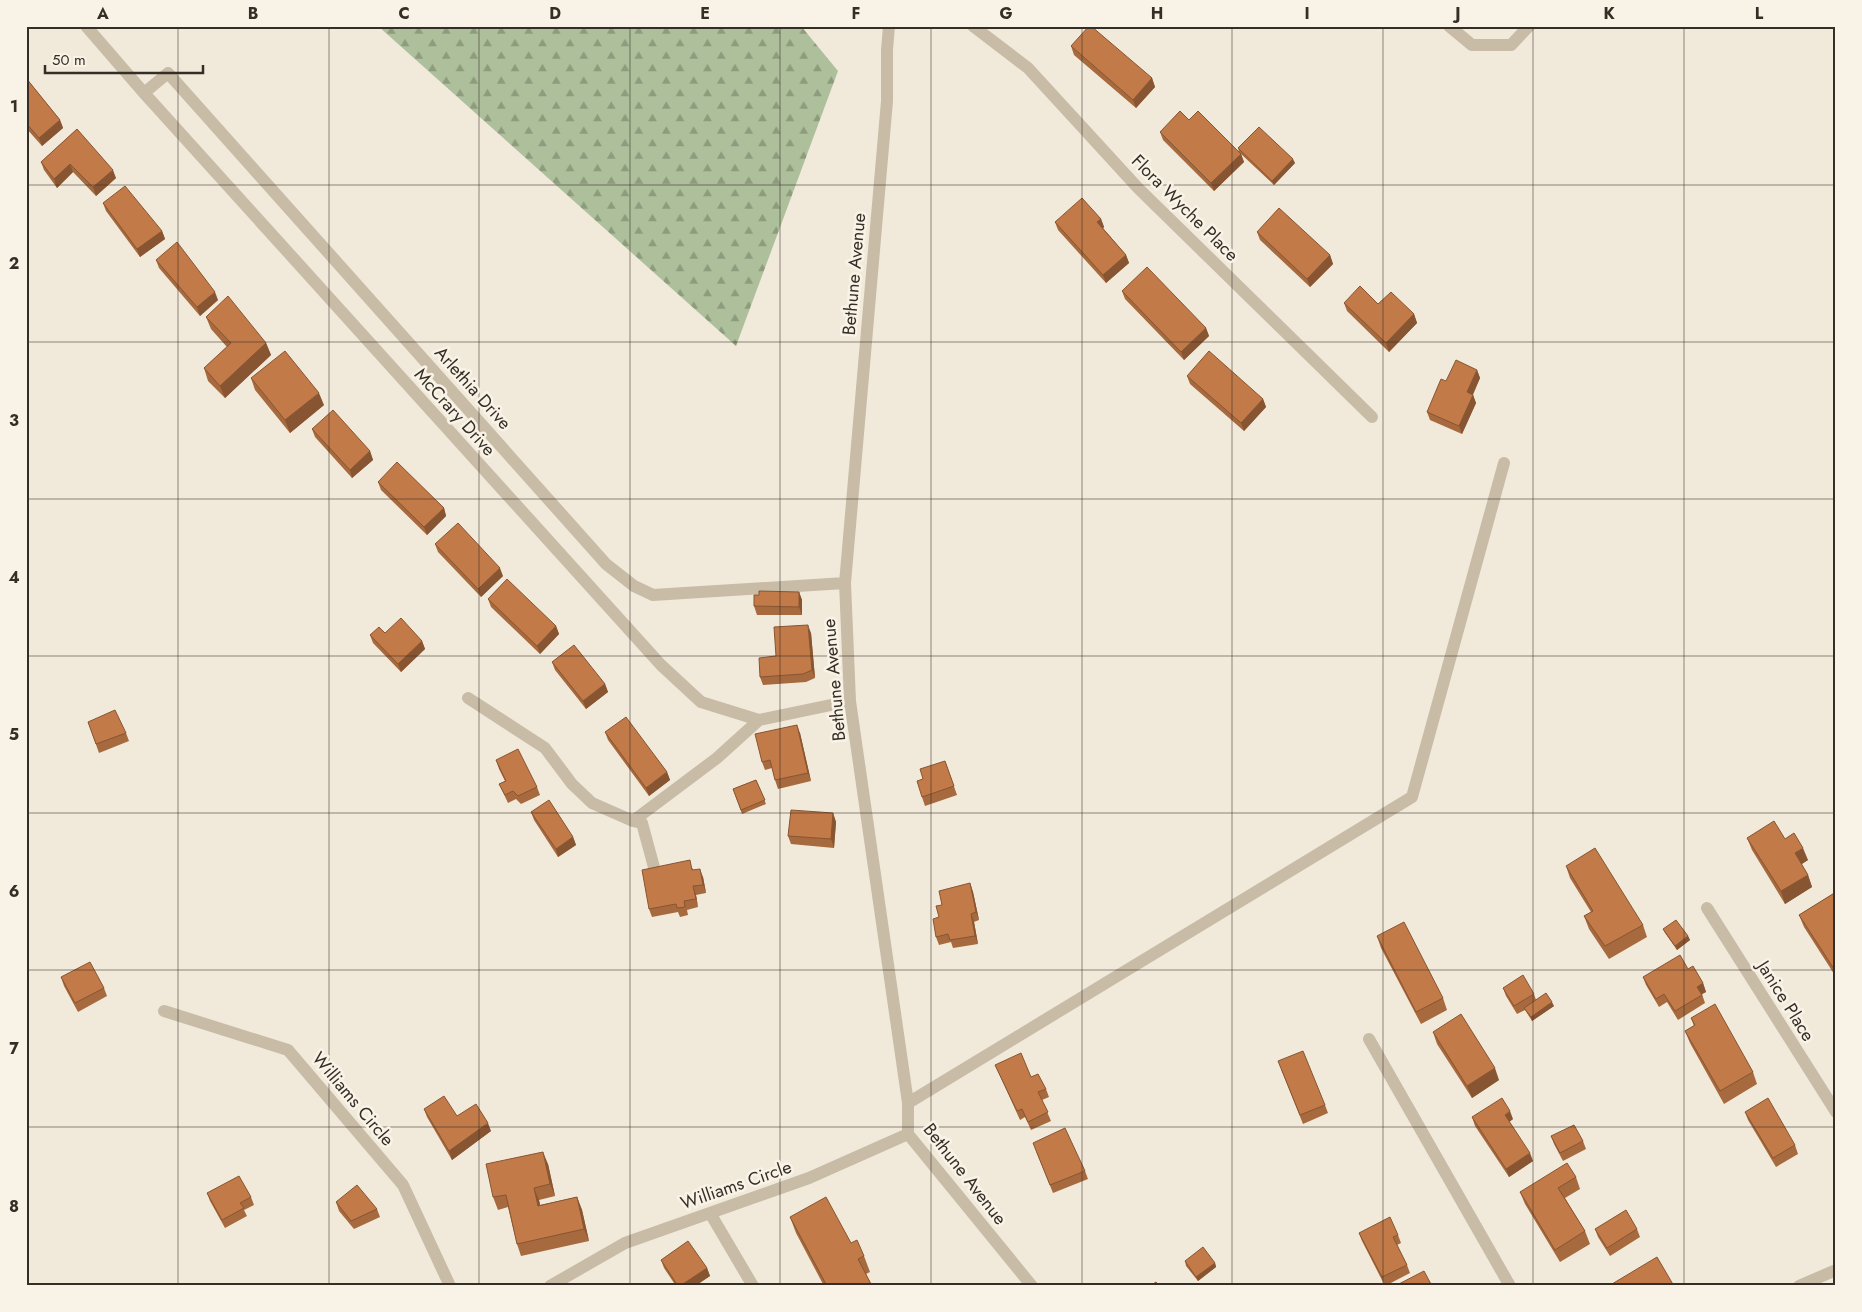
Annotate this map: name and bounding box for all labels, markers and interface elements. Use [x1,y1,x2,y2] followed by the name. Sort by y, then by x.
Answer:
[96,2,109,25] text: A
[248,2,258,25] text: B
[398,2,410,25] text: C
[549,2,561,25] text: D
[700,2,710,25] text: E
[852,2,860,25] text: F
[999,2,1013,25] text: G
[1151,2,1163,25] text: H
[1304,2,1310,25] text: I
[1452,2,1461,25] text: J
[1603,2,1615,25] text: K
[1755,2,1764,25] text: L
[45,42,202,74] scale bar
[52,49,86,71] text: 50 m
[10,95,18,118] text: 1
[1126,149,1244,267] street label: Flora Wyche Place
[836,212,872,336] street label: Bethune Avenue
[9,252,19,275] text: 2
[429,341,517,435] street label: Arlethia Drive
[408,362,502,462] street label: McCrary Drive
[9,409,19,432] text: 3
[8,566,20,589] text: 4
[816,618,852,742] street label: Bethune Avenue
[9,723,19,746] text: 5
[9,880,19,903] text: 6
[1750,954,1821,1046] street label: Janice Place
[9,1037,19,1060] text: 7
[306,1046,400,1152] street label: Williams Circle
[917,1118,1013,1230] street label: Bethune Avenue
[677,1154,795,1216] street label: Williams Circle
[9,1195,19,1218] text: 8

